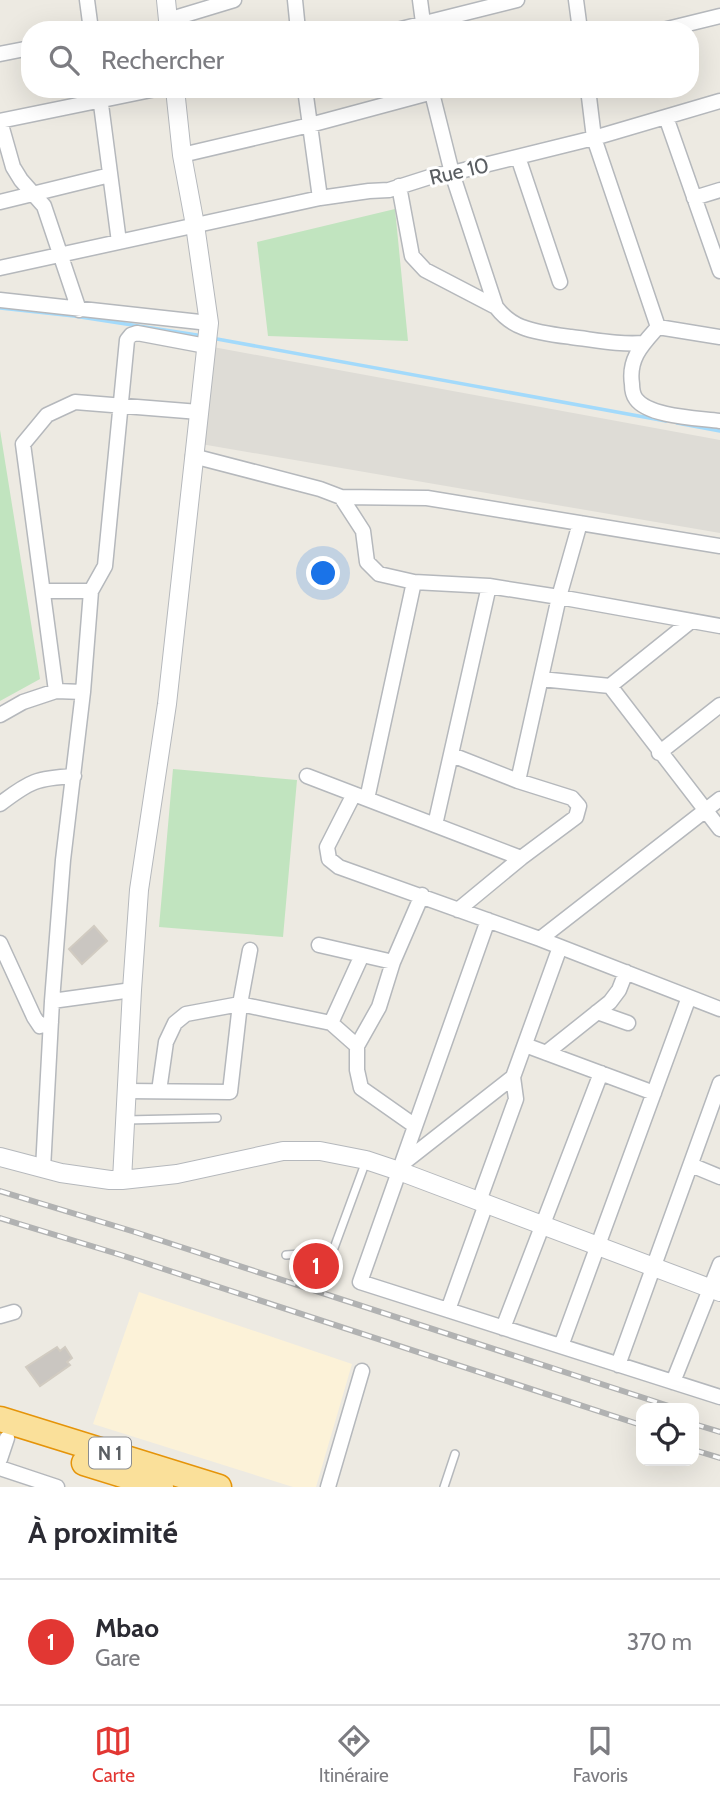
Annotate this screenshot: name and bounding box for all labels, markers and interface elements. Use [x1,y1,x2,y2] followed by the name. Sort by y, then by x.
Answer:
[21,21,699,98] search box
[45,41,83,79] icon: search
[101,44,224,76] text: Rechercher
[427,152,491,190] street label: Rue 10
[306,556,340,590] your location
[293,1240,339,1292] pin: 1
[636,1403,699,1466] map controls
[636,1403,699,1466] button: locate
[89,1438,131,1469] road number: N 1
[28,1514,178,1551] text: À proximité
[95,1612,159,1644] text: Mbao
[47,1628,55,1656] text: 1
[627,1628,692,1656] text: 370 m
[95,1644,140,1672] text: Gare
[92,1722,135,1787] tab: Carte
[319,1722,389,1787] tab: Itinéraire
[573,1722,628,1787] tab: Favoris

